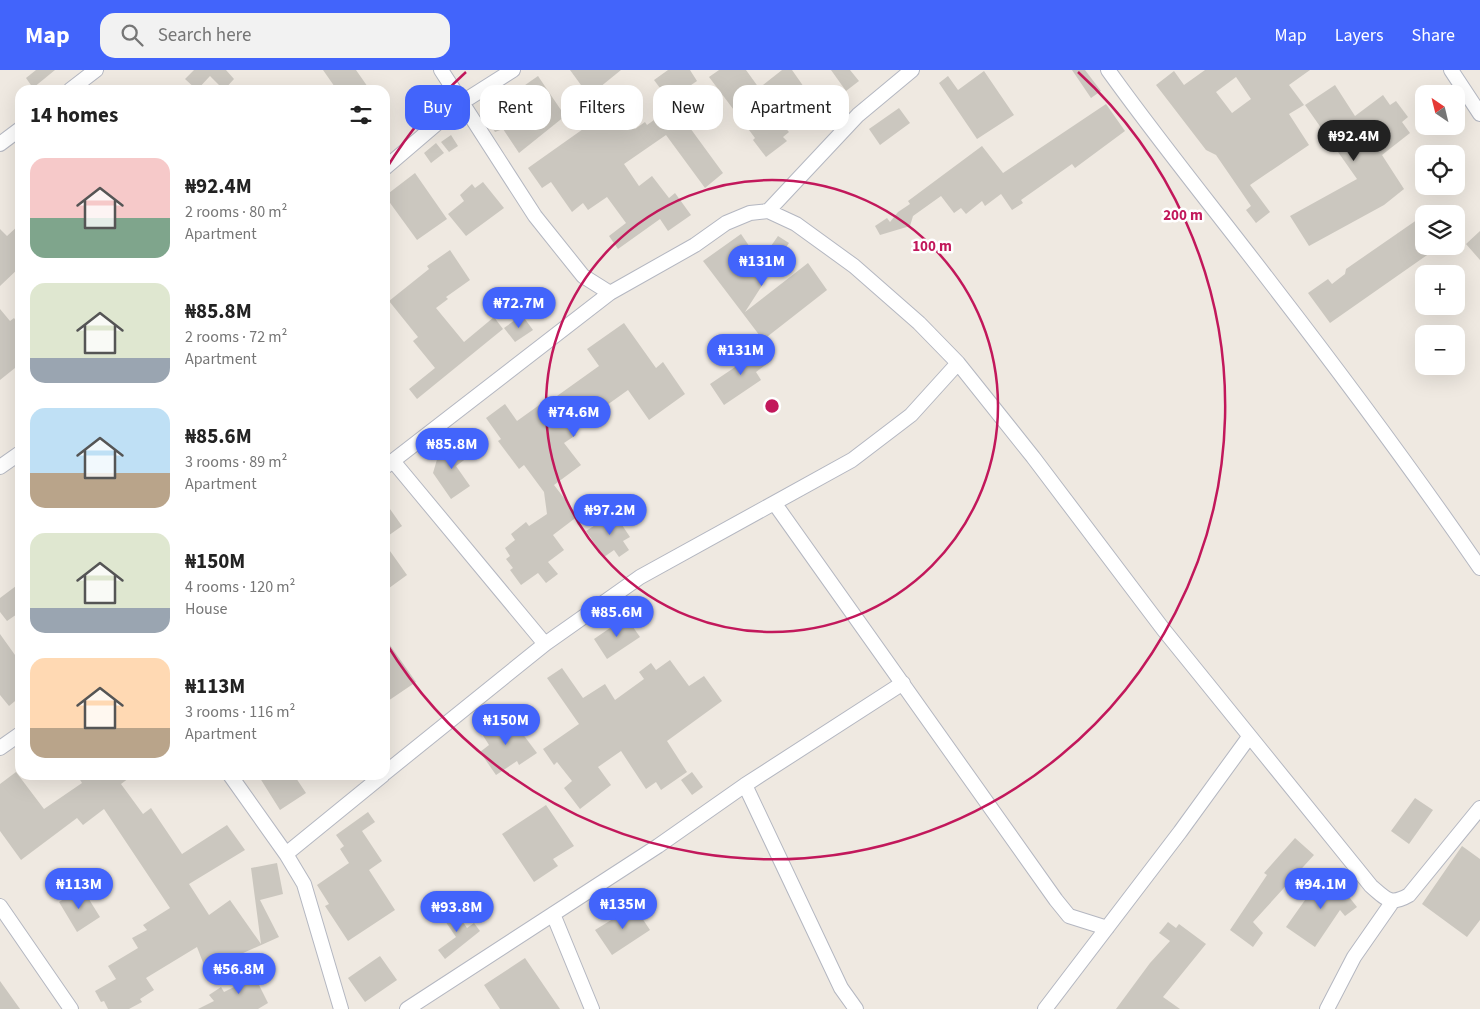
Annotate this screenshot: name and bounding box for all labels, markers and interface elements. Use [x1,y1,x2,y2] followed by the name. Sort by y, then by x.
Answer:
[100,13,450,58] search box
[25,18,70,53] text: Map
[118,21,146,49] icon: search
[158,22,251,49] text: Search here
[1275,23,1307,48] text: Map
[1335,23,1384,48] text: Layers
[1412,23,1455,48] text: Share
[405,85,470,130] chip: Buy
[480,85,551,130] chip: Rent
[561,85,643,130] chip: Filters
[653,85,723,130] chip: New
[733,85,849,130] chip: Apartment
[1415,85,1465,135] north arrow
[1415,85,1465,375] map controls
[30,100,118,130] text: 14 homes
[347,101,375,129] icon: filters
[1313,119,1395,162] pin: ₦92.4M
[1329,125,1379,147] text: ₦92.4M
[1415,145,1465,195] button: locate
[185,171,252,201] text: ₦92.4M
[70,178,130,238] icon: home
[185,201,287,223] text: 2 rooms · 80 m²
[1163,205,1203,226] text: 200 m
[1415,205,1465,255] button: layers
[185,223,257,245] text: Apartment
[912,236,952,257] text: 100 m
[727,244,797,287] pin: ₦131M
[739,250,785,272] text: ₦131M
[1415,265,1465,315] button: +
[478,286,560,329] pin: ₦72.7M
[494,292,544,314] text: ₦72.7M
[185,296,252,326] text: ₦85.8M
[70,303,130,363] icon: home
[1415,325,1465,375] button: −
[185,326,287,348] text: 2 rooms · 72 m²
[706,334,776,376] pin: ₦131M
[718,339,764,361] text: ₦131M
[185,348,257,370] text: Apartment
[533,396,615,438] pin: ₦74.6M
[763,397,781,415] centre of rings
[549,401,599,423] text: ₦74.6M
[185,421,252,451] text: ₦85.6M
[70,428,130,488] icon: home
[411,428,493,470] pin: ₦85.8M
[427,433,477,455] text: ₦85.8M
[185,451,287,473] text: 3 rooms · 89 m²
[185,473,257,495] text: Apartment
[569,494,651,536] pin: ₦97.2M
[585,499,635,521] text: ₦97.2M
[185,546,245,576] text: ₦150M
[70,553,130,613] icon: home
[185,576,295,598] text: 4 rooms · 120 m²
[576,596,658,638] pin: ₦85.6M
[185,598,227,620] text: House
[592,601,642,623] text: ₦85.6M
[185,671,245,701] text: ₦113M
[70,678,130,738] icon: home
[185,701,295,723] text: 3 rooms · 116 m²
[471,704,541,746] pin: ₦150M
[483,709,529,731] text: ₦150M
[185,723,257,745] text: Apartment
[44,868,114,910] pin: ₦113M
[1280,868,1362,910] pin: ₦94.1M
[56,873,102,895] text: ₦113M
[1296,873,1346,895] text: ₦94.1M
[588,888,658,930] pin: ₦135M
[416,890,498,933] pin: ₦93.8M
[600,893,646,915] text: ₦135M
[432,896,482,918] text: ₦93.8M
[198,952,280,995] pin: ₦56.8M
[214,958,264,980] text: ₦56.8M

